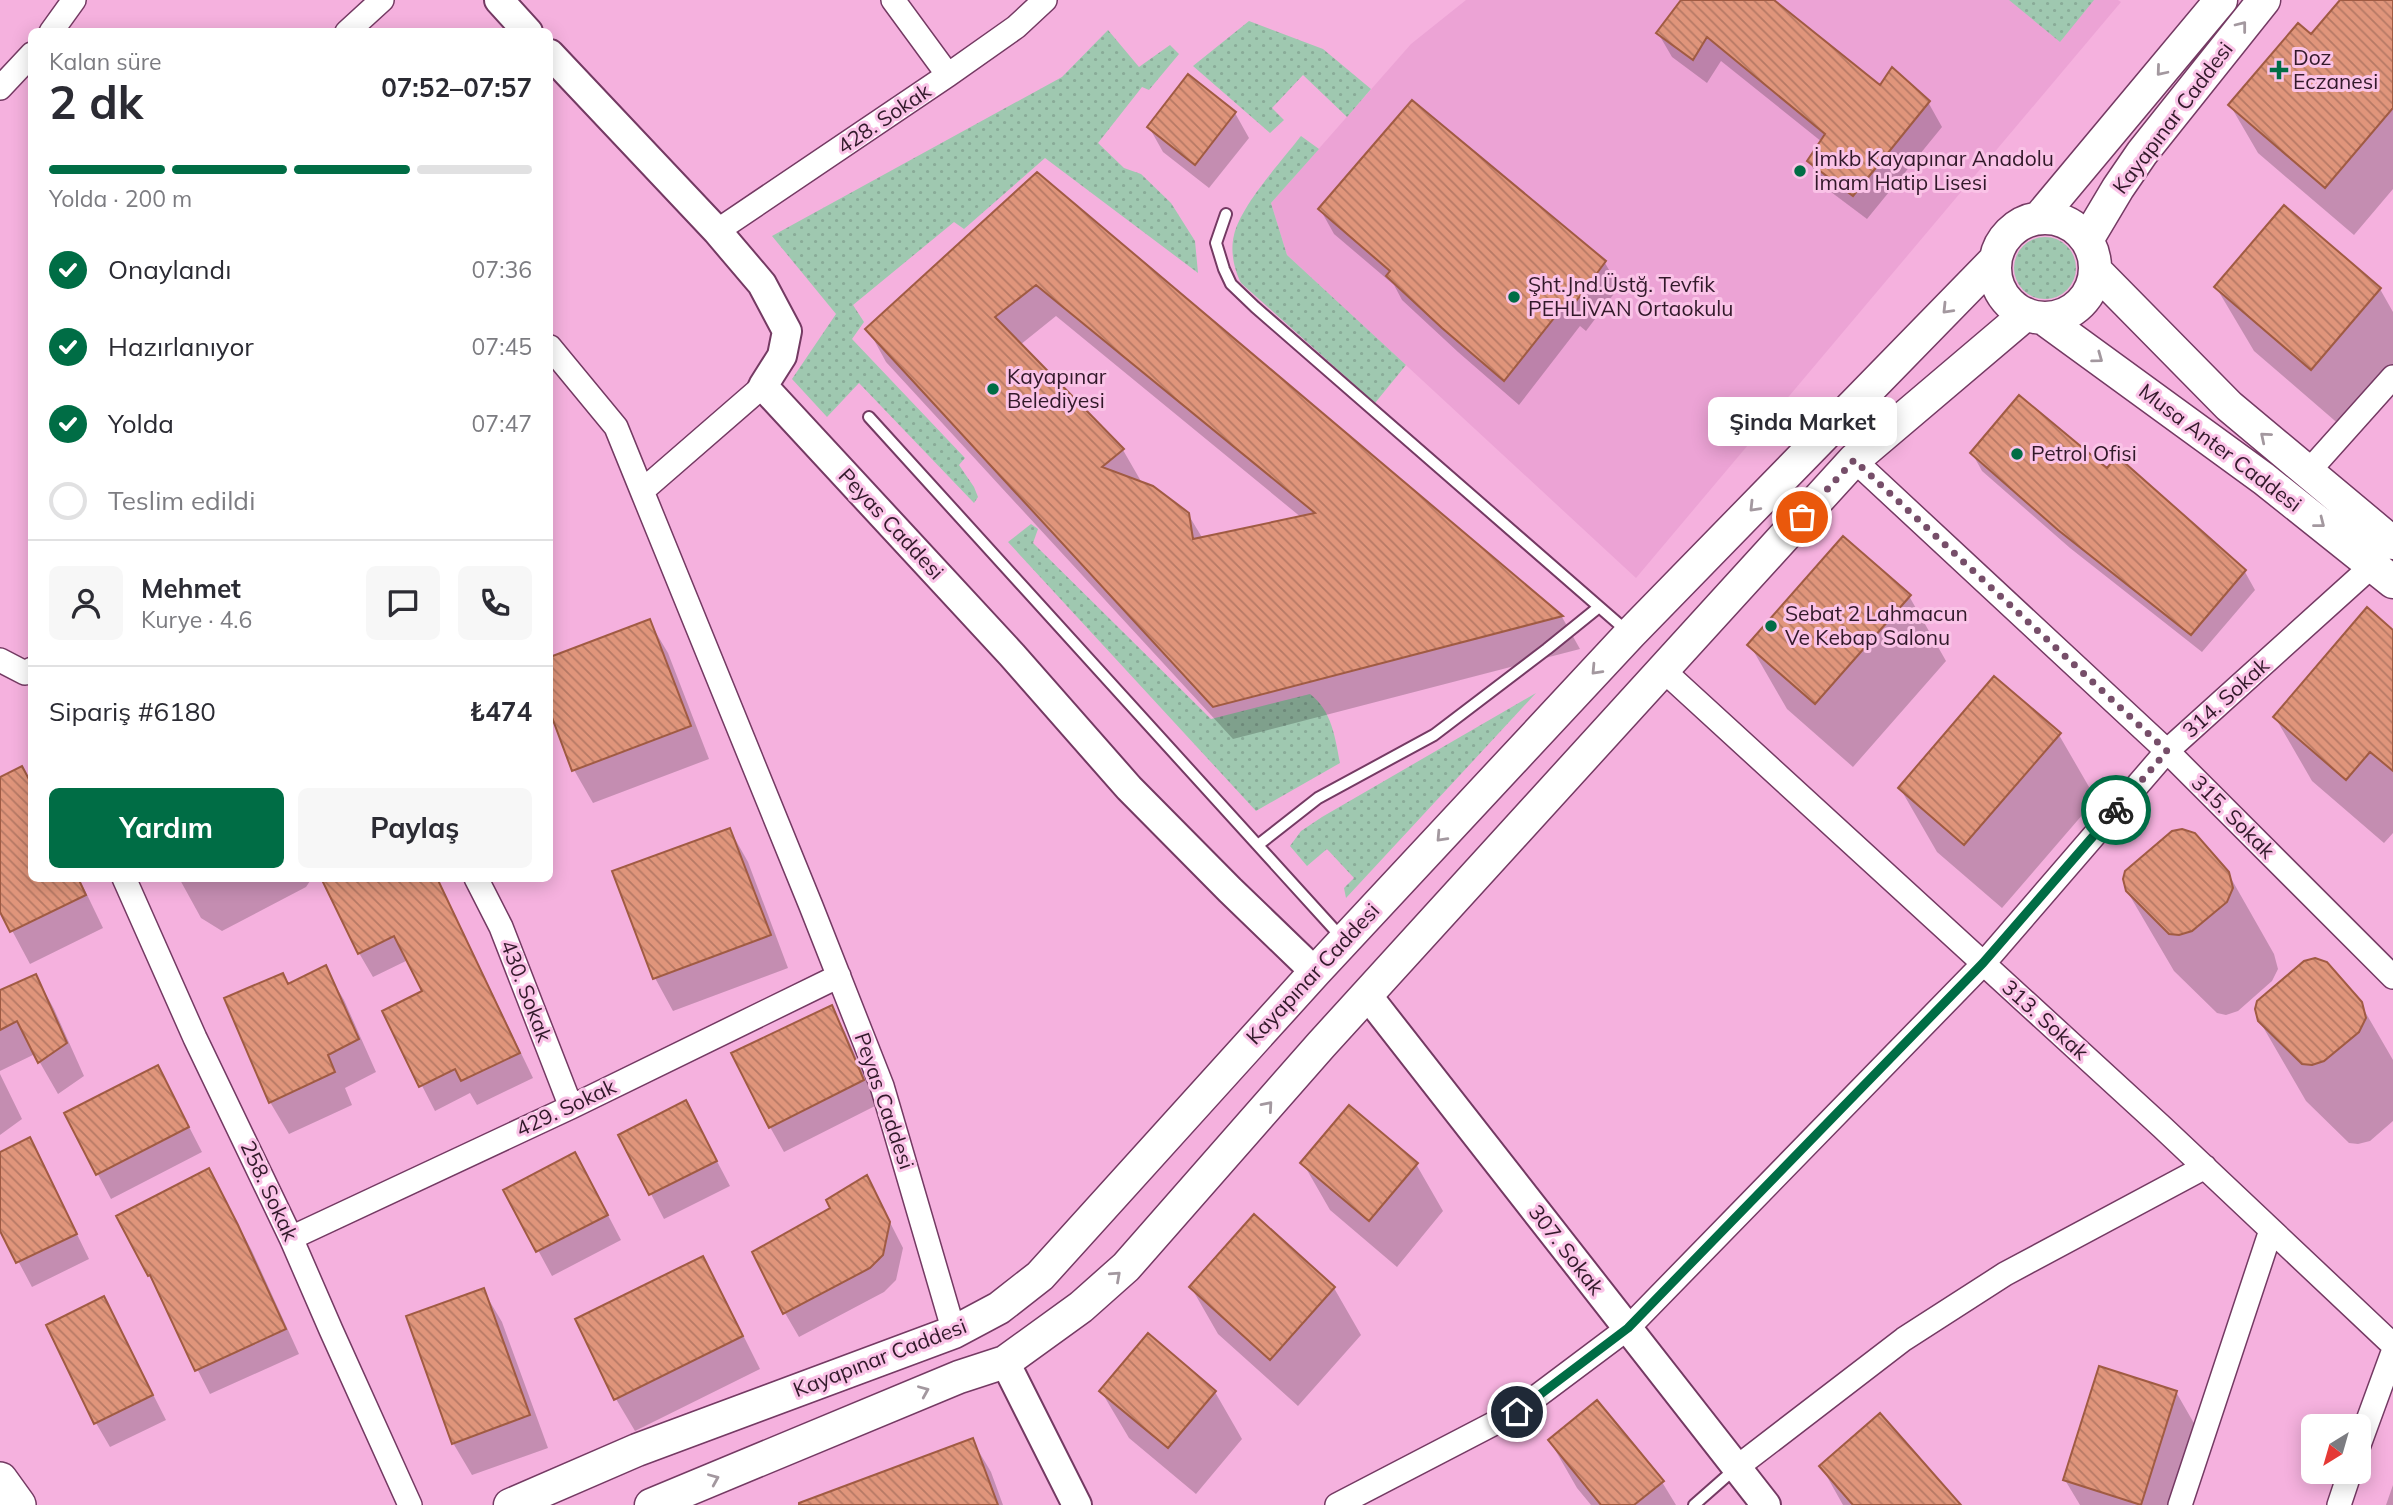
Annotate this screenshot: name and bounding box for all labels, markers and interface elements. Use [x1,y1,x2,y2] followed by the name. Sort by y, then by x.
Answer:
[2233,22,2246,34] one-way arrow
[2107,36,2238,199] street label: Kayapınar Caddesi
[2293,44,2378,94] place label: Doz Eczanesi
[49,47,162,76] text: Kalan süre
[2271,62,2287,78] marker: Doz Eczanesi
[2157,63,2170,76] one-way arrow
[381,71,532,104] text: 07:52–07:57
[49,73,143,131] text: 2 dk
[832,77,935,159] street label: 428. Sokak
[1814,145,2054,195] place label: İmkb Kayapınar Anadolu İmam Hatip Lisesi
[1792,163,1808,179] marker: İmkb Kayapınar Anadolu İmam Hatip Lisesi
[49,184,192,213] text: Yolda · 200 m
[49,251,87,289] icon: check
[108,253,231,286] text: Onaylandı
[472,255,532,284] text: 07:36
[1528,271,1733,321] place label: Şht.Jnd.Üstğ. Tevfik PEHLİVAN Ortaokulu
[1506,289,1522,305] marker: Şht.Jnd.Üstğ. Tevfik PEHLİVAN Ortaokulu
[1943,301,1956,314] one-way arrow
[49,328,87,366] icon: check
[108,330,254,363] text: Hazırlanıyor
[472,332,532,361] text: 07:45
[2090,350,2103,362] one-way arrow
[1007,363,1107,413] place label: Kayapınar Belediyesi
[2134,378,2307,517] street label: Musa Anter Caddesi
[985,381,1001,397] marker: Kayapınar Belediyesi
[1708,398,1896,447] callout: Şinda Market
[49,405,87,443] icon: check
[108,407,174,440] text: Yolda
[1729,407,1876,436] text: Şinda Market
[472,409,532,438] text: 07:47
[2261,432,2273,445] one-way arrow
[2031,440,2137,466] place label: Petrol Ofisi
[2009,446,2025,462] marker: Petrol Ofisi
[834,462,950,584] street label: Peyas Caddesi
[108,484,255,517] text: Teslim edildi
[1772,487,1832,547] pin
[1783,498,1821,536] icon: bag
[1750,499,1763,512] one-way arrow
[2311,515,2324,527] one-way arrow
[49,566,123,640] button: person
[366,566,440,640] button: chat
[458,566,532,640] button: phone
[141,572,241,605] text: Mehmet
[1785,600,1968,650] place label: Sebat 2 Lahmacun Ve Kebap Salonu
[141,605,252,634] text: Kurye · 4.6
[1763,618,1779,634] marker: Sebat 2 Lahmacun Ve Kebap Salonu
[2177,652,2274,743] street label: 314. Sokak
[1592,662,1604,675] one-way arrow
[49,695,216,728] text: Sipariş #6180
[470,695,532,728] text: ₺474
[2187,769,2281,864] street label: 315. Sokak
[2081,775,2151,845] courier
[49,788,284,868] button: Yardım
[298,788,532,868] button: Paylaş
[2097,791,2135,829] icon: bike
[1436,829,1449,842] one-way arrow
[1240,897,1384,1049] street label: Kayapınar Caddesi
[496,936,558,1046] street label: 430. Sokak
[1997,974,2094,1065] street label: 313. Sokak
[849,1029,920,1172] street label: Peyas Caddesi
[511,1073,620,1142] street label: 429. Sokak
[1260,1101,1272,1114] one-way arrow
[235,1136,304,1245] street label: 258. Sokak
[1524,1199,1610,1300] street label: 307. Sokak
[1108,1271,1121,1284] one-way arrow
[789,1312,970,1402] street label: Kayapınar Caddesi
[1487,1382,1547,1442] pin
[917,1386,929,1400] one-way arrow
[1498,1393,1536,1431] icon: home
[2301,1414,2371,1484] north arrow
[2301,1414,2371,1484] map controls
[707,1473,719,1487] one-way arrow

